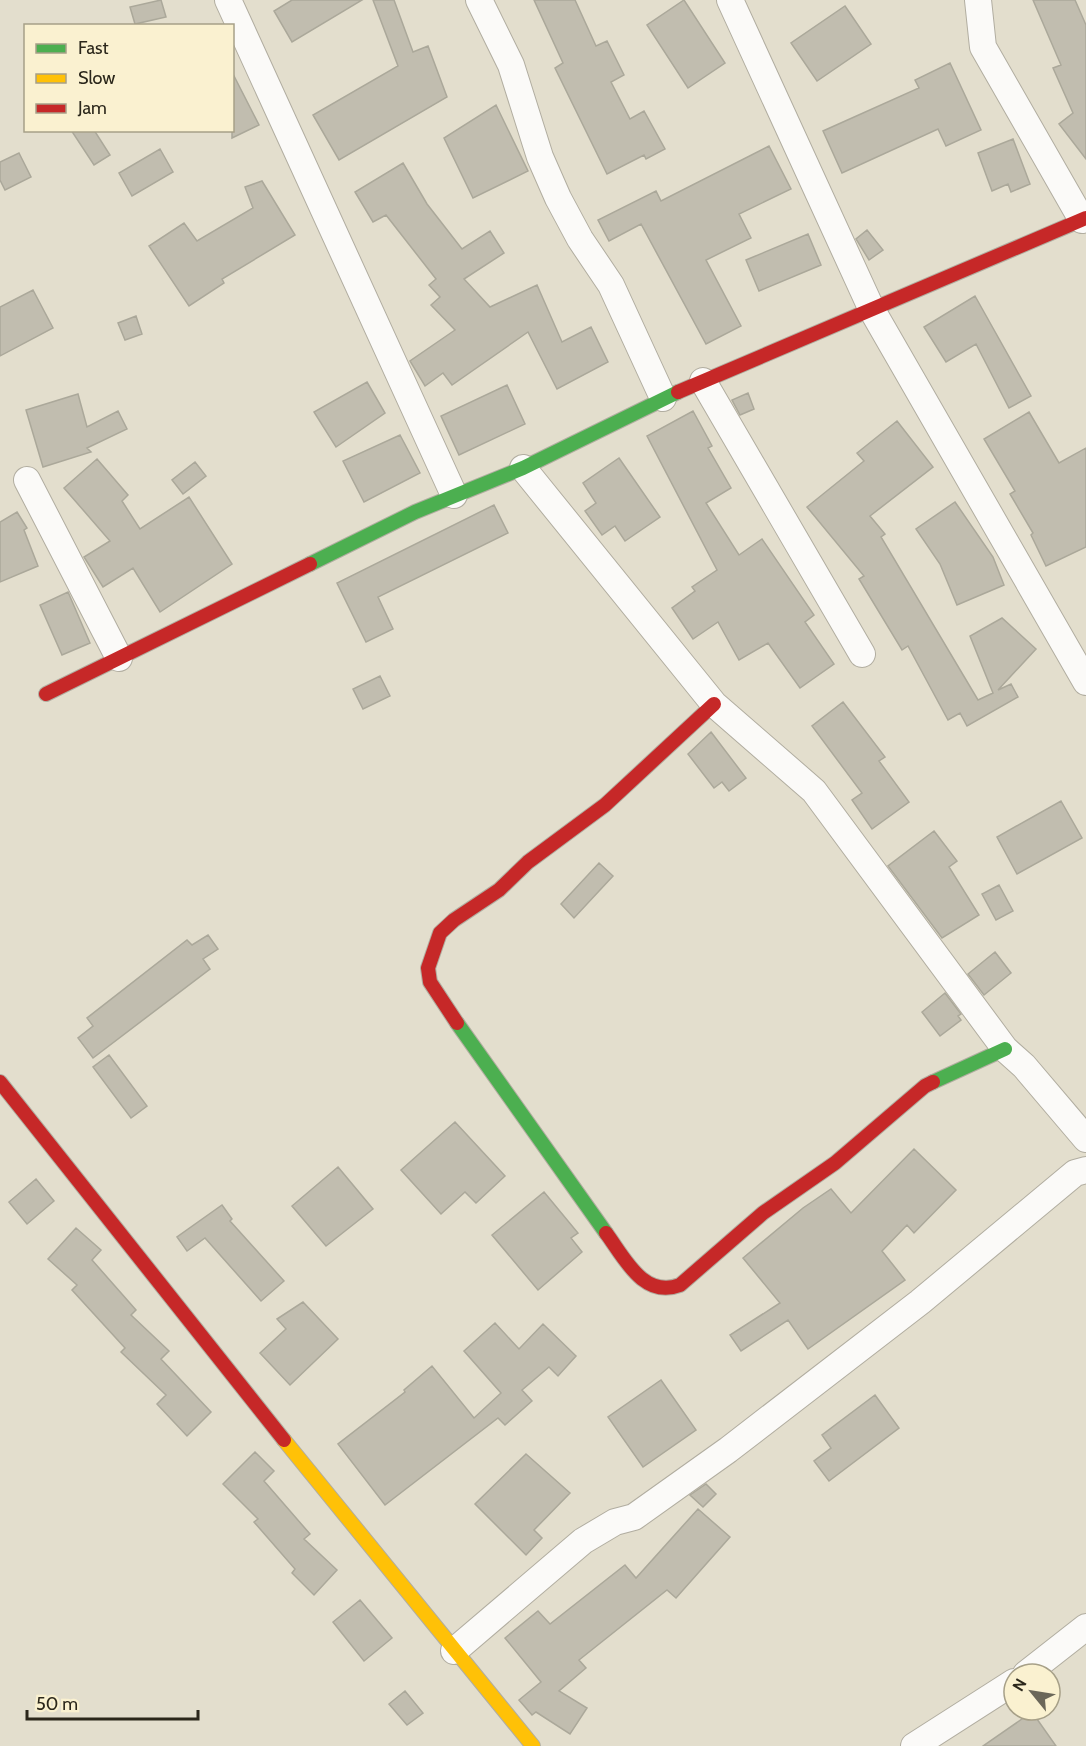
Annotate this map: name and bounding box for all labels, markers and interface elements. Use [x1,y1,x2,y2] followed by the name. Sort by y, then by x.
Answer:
[24,24,234,132] legend
[78,37,109,59] text: Fast
[78,67,115,89] text: Slow
[77,97,107,119] text: Jam
[1002,1662,1062,1722] north arrow
[1008,1675,1030,1694] text: N
[27,1683,198,1721] scale bar
[36,1693,78,1715] text: 50 m

